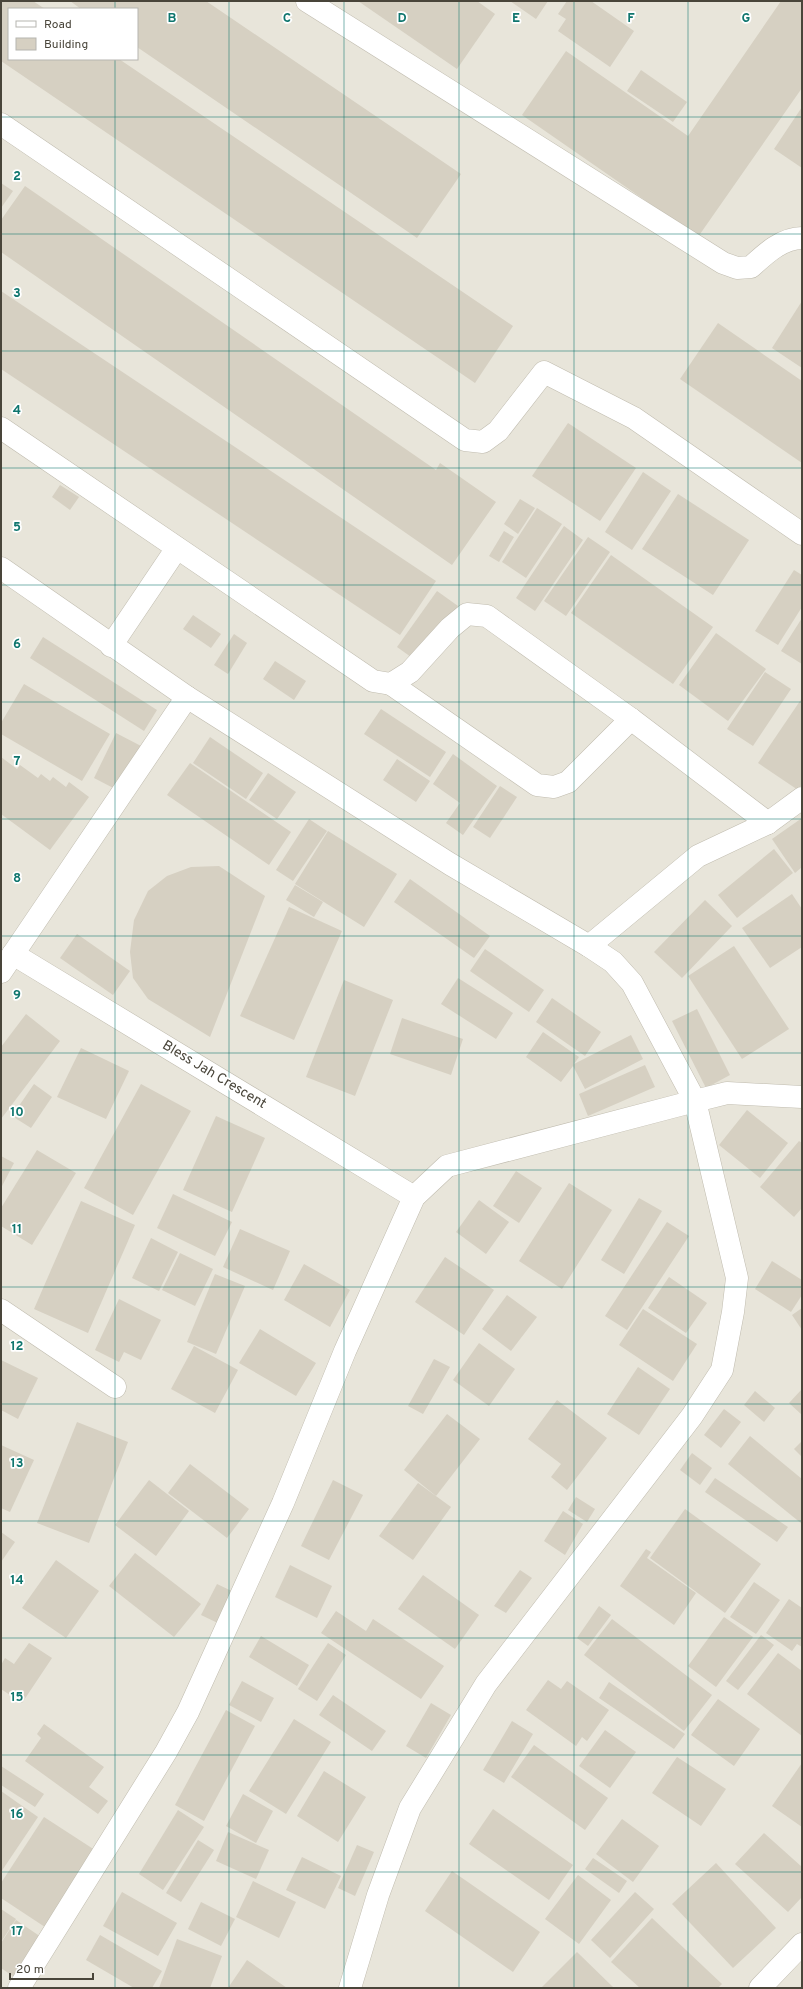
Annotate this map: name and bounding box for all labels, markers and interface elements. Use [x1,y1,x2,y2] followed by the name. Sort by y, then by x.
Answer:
[8,8,138,60] legend
[168,11,177,27] text: B
[283,11,291,27] text: C
[397,11,407,27] text: D
[512,11,520,27] text: E
[627,11,635,27] text: F
[742,11,751,27] text: G
[44,17,72,33] text: Road
[44,37,88,53] text: Building
[13,169,21,185] text: 2
[13,286,21,302] text: 3
[13,403,21,419] text: 4
[13,520,21,536] text: 5
[13,637,21,653] text: 6
[14,754,21,770] text: 7
[13,871,21,887] text: 8
[13,988,21,1004] text: 9
[159,1037,269,1113] street label: Bless Jah Crescent
[10,1105,24,1121] text: 10
[12,1222,22,1238] text: 11
[10,1339,24,1355] text: 12
[11,1456,24,1472] text: 13
[10,1573,24,1589] text: 14
[10,1690,24,1706] text: 15
[10,1807,24,1823] text: 16
[11,1924,23,1940] text: 17
[10,1955,93,1981] scale bar
[16,1962,44,1978] text: 20 m

